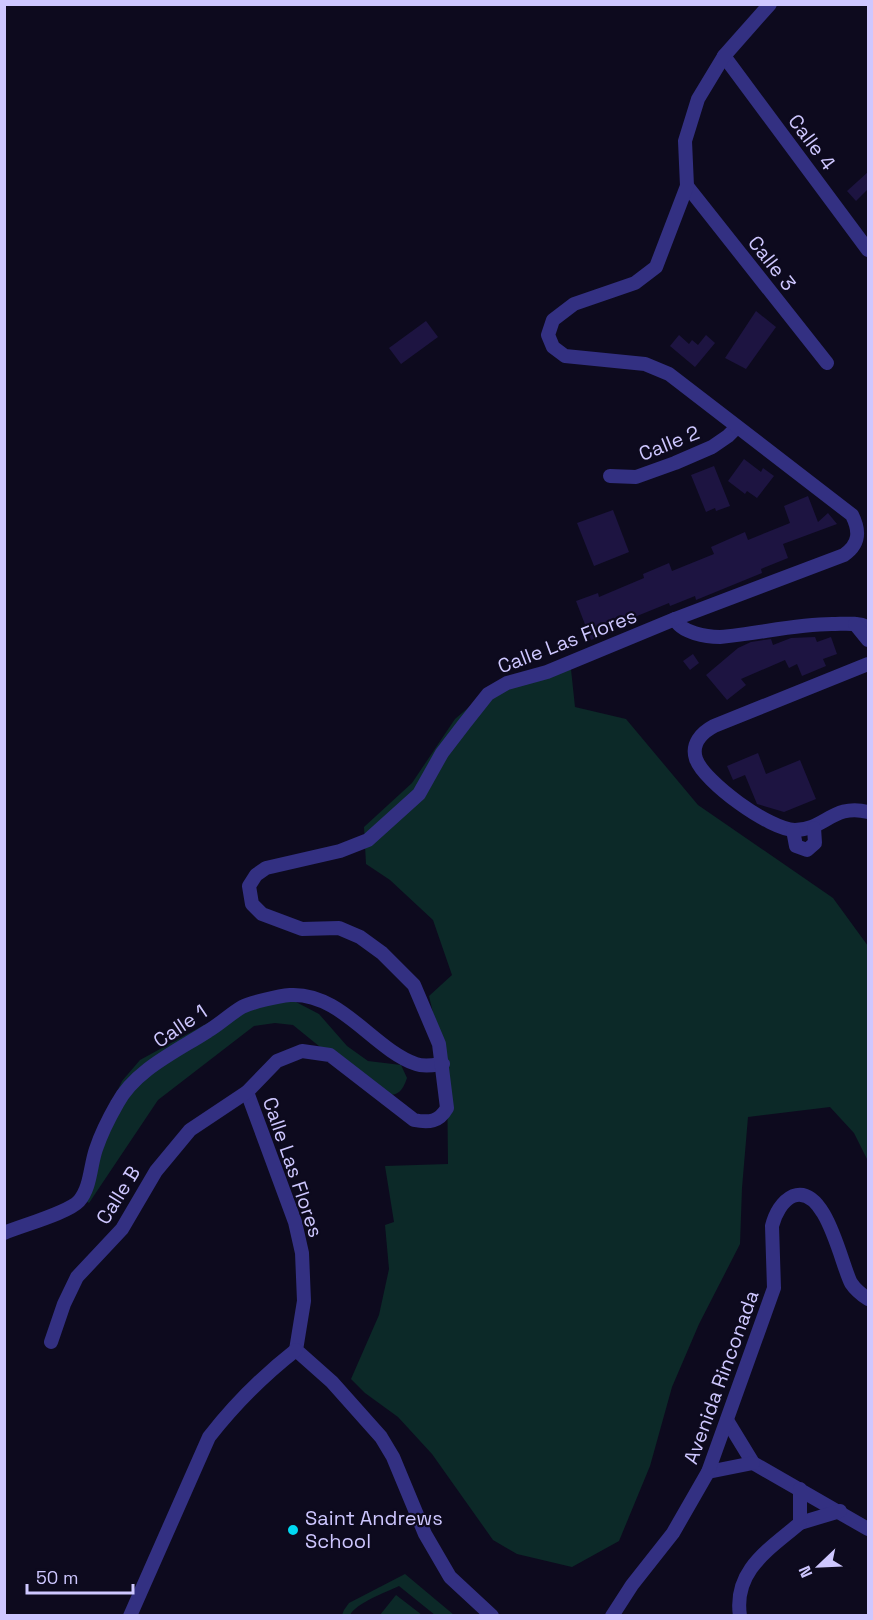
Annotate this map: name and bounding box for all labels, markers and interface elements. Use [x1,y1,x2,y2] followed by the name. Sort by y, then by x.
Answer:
[782,109,842,175] street label: Calle 4
[742,230,802,296] street label: Calle 3
[635,419,703,467] street label: Calle 2
[494,603,640,679] street label: Calle Las Flores
[148,999,212,1053] street label: Calle 1
[257,1093,329,1241] street label: Calle Las Flores
[90,1161,146,1229] street label: Calle B
[677,1287,765,1467] street label: Avenida Rinconada
[305,1505,443,1554] place label: Saint Andrews School
[286,1523,300,1537] marker: Saint Andrews School
[789,1536,849,1596] north arrow
[27,1557,134,1595] scale bar
[794,1563,817,1581] text: N
[36,1566,78,1589] text: 50 m

